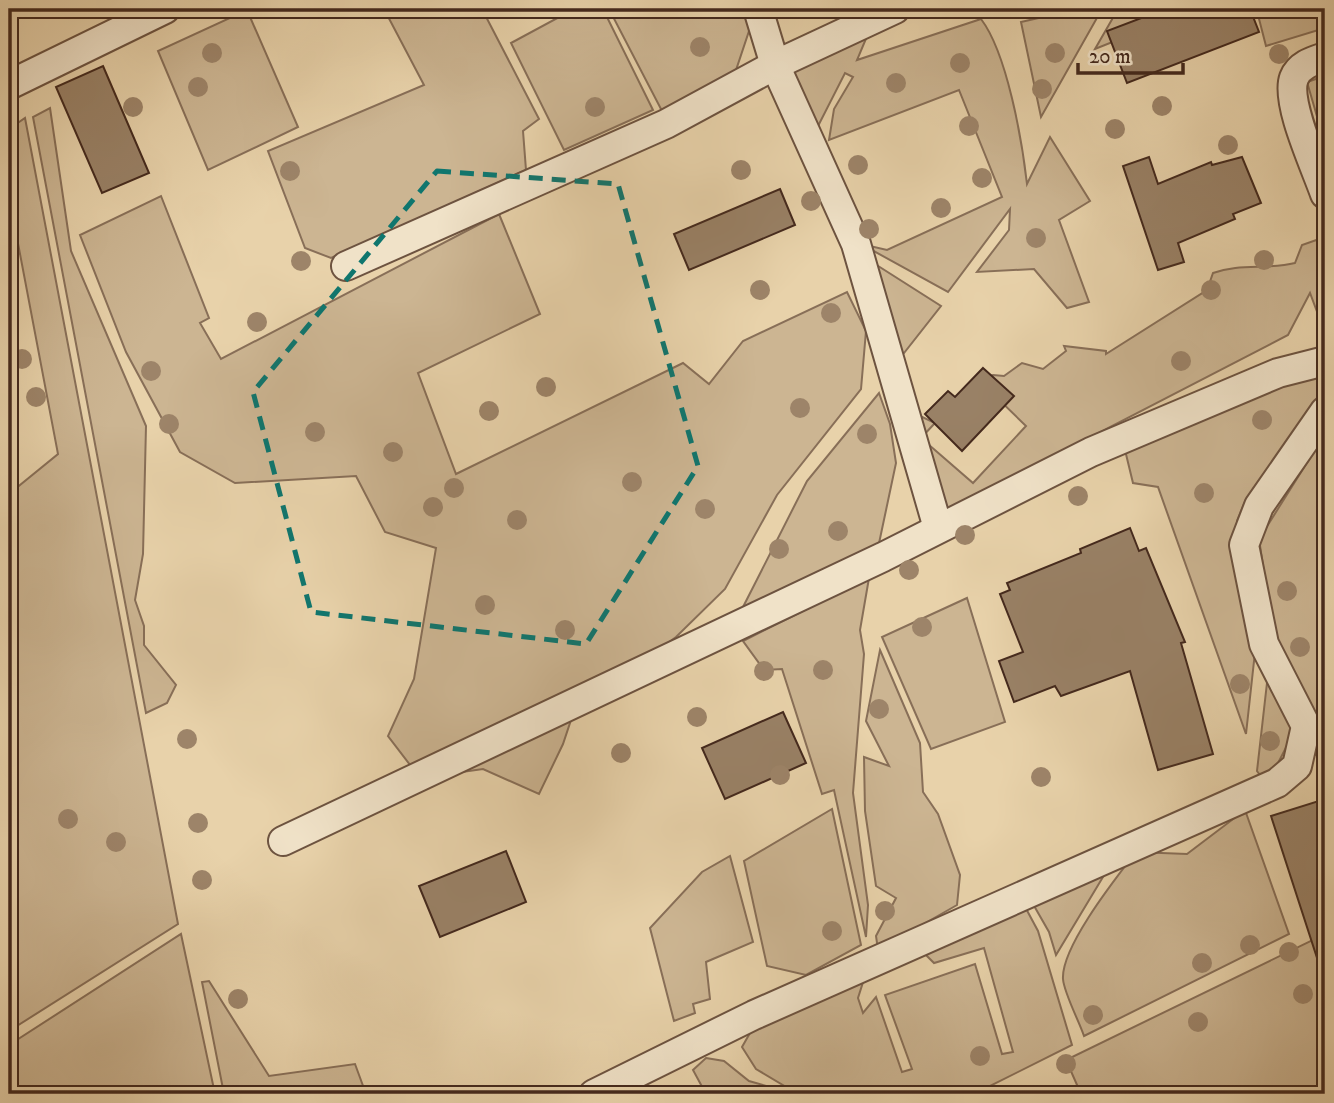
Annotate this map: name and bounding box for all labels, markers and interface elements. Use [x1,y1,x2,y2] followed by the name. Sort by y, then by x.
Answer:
[1078,32,1184,76] scale bar
[1089,44,1131,70] text: 20 m

